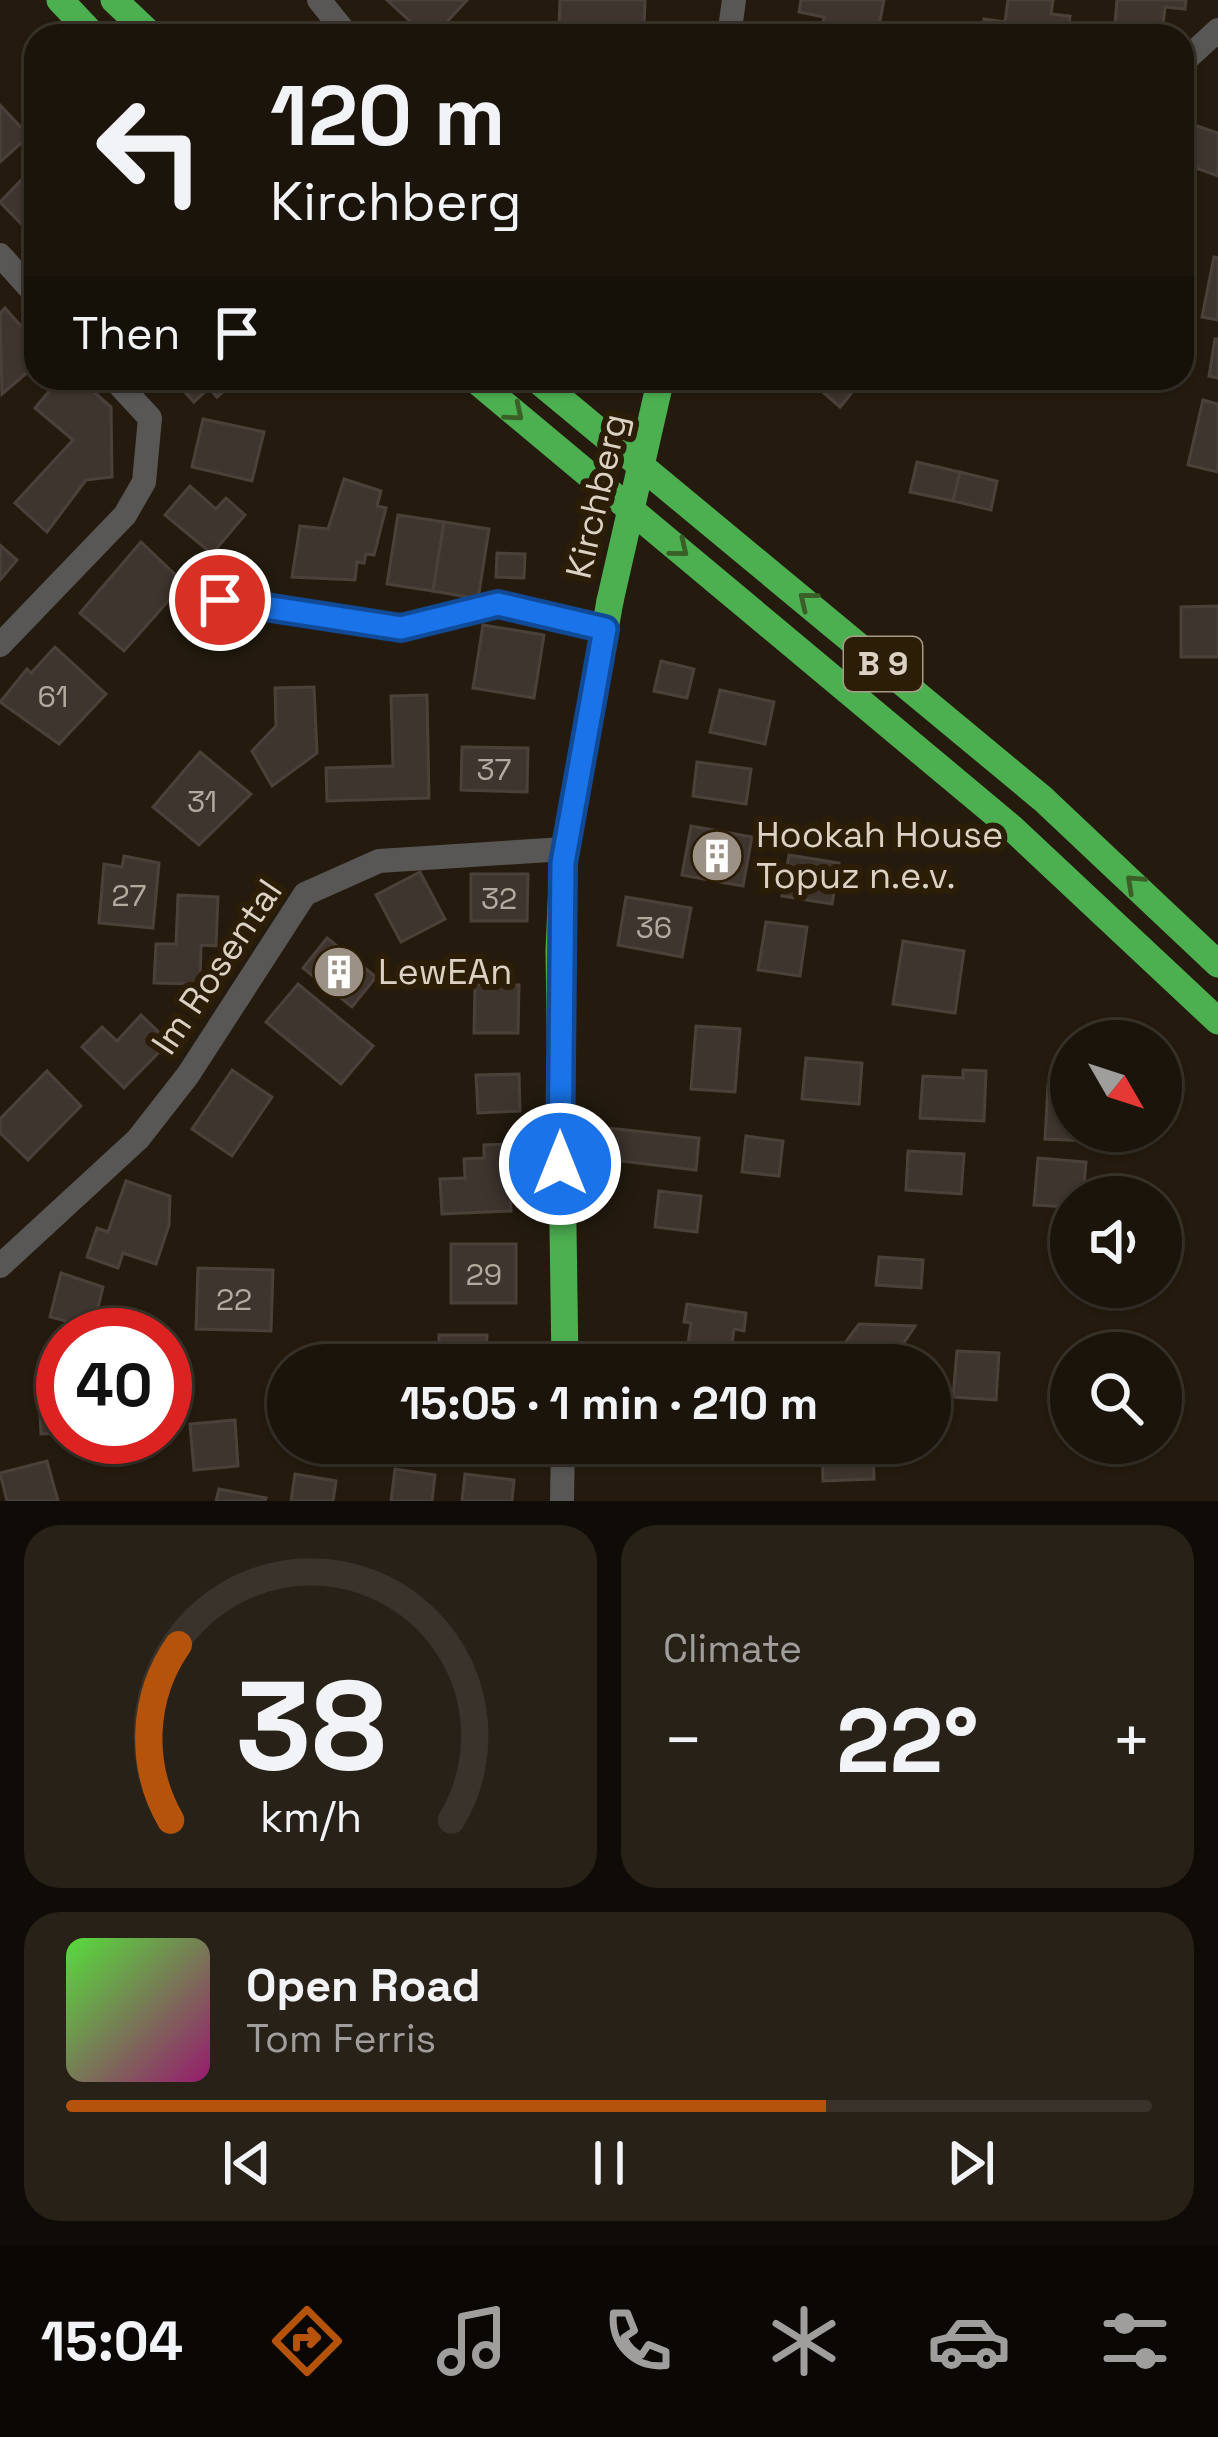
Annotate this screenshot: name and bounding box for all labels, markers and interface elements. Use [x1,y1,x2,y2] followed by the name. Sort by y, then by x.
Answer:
[270,62,505,170] text: 120 m
[72,72,228,228] icon: left
[270,167,522,236] text: Kirchberg
[204,300,270,366] icon: arrive
[72,305,180,362] text: Then
[501,399,523,421] one-way arrow
[556,409,638,583] street label: Kirchberg
[666,535,688,556] one-way arrow
[169,549,271,651] pin
[187,567,253,633] icon: arrive
[799,593,821,615] one-way arrow
[844,637,922,691] road number: B 9
[38,677,68,716] house number: 61
[476,750,512,789] house number: 37
[187,782,217,821] house number: 31
[756,812,1003,899] place label: Hookah House Topuz n.e.v.
[689,828,745,884] building icon: Hookah House Topuz n.e.v.
[142,870,292,1064] street label: Im Rosental
[1126,875,1147,897] one-way arrow
[112,876,146,915] house number: 27
[481,879,517,918] house number: 32
[636,908,672,947] house number: 36
[311,944,367,1000] building icon: LewEAn
[378,949,512,995] place label: LewEAn
[1050,1020,1182,1152] north arrow
[1050,1020,1182,1464] map controls
[497,1101,623,1227] position arrow
[1050,1176,1182,1308] button: sound
[466,1255,502,1294] house number: 29
[216,1280,252,1319] house number: 22
[36,1308,192,1464] speed limit sign: 40
[1050,1332,1182,1464] button: search
[400,1375,818,1432] text: 15:05 · 1 min · 210 m
[663,1624,802,1673] text: Climate
[235,1646,386,1805] text: 38
[836,1683,979,1798] text: 22°
[663,1698,704,1782] text: −
[1111,1698,1152,1782] text: +
[259,1789,362,1844] text: km/h
[246,1957,481,2014] text: Open Road
[246,2014,436,2063] text: Tom Ferris
[214,2130,280,2196] icon: previous
[576,2130,642,2196] icon: pause
[938,2130,1004,2196] icon: next
[265,2299,349,2383] icon: directions
[430,2299,514,2383] icon: music
[596,2299,680,2383] icon: phone
[762,2299,846,2383] icon: climate
[927,2299,1011,2383] icon: car
[1093,2299,1177,2383] icon: filters
[41,2307,183,2376] text: 15:04

